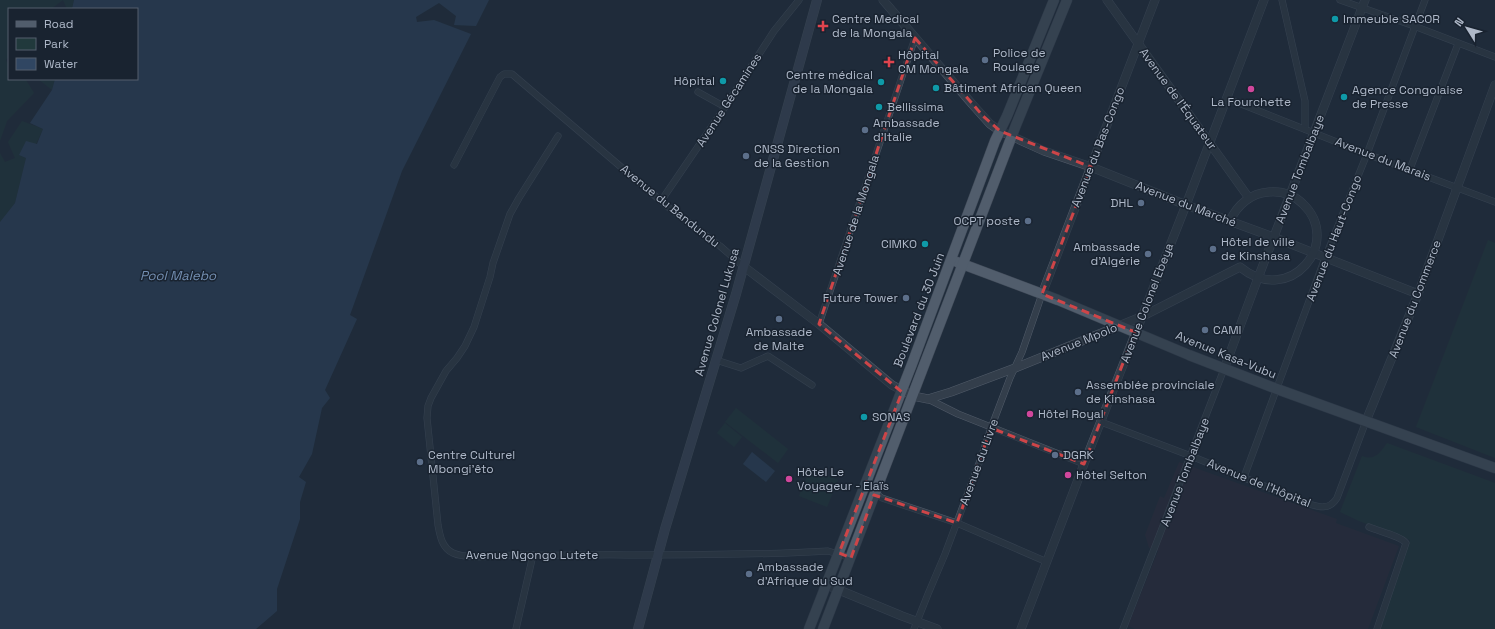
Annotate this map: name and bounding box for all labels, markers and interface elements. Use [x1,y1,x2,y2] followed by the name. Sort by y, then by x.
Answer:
[8,8,138,80] legend
[1447,8,1487,48] north arrow
[832,11,919,41] place label: Centre Medical de la Mongala
[1343,11,1440,27] place label: Immeuble SACOR
[1330,14,1340,24] marker: Immeuble SACOR
[1451,15,1467,29] text: N
[44,16,73,32] text: Road
[817,20,829,32] marker: Centre Medical de la Mongala
[44,36,69,52] text: Park
[993,45,1046,75] place label: Police de Roulage
[1136,45,1221,153] street label: Avenue de l'Équateur
[898,47,969,77] place label: Hôpital CM Mongala
[693,50,765,150] street label: Avenue Gécamines
[980,55,990,65] marker: Police de Roulage
[44,56,78,72] text: Water
[883,56,895,68] marker: Hôpital CM Mongala
[786,67,873,97] place label: Centre médical de la Mongala
[674,73,715,89] place label: Hôpital
[718,76,728,86] marker: Hôpital
[876,77,886,87] marker: Centre médical de la Mongala
[944,80,1082,96] place label: Bâtiment African Queen
[1352,82,1463,112] place label: Agence Congolaise de Presse
[931,83,941,93] marker: Bâtiment African Queen
[1068,84,1128,210] street label: Avenue du Bas-Congo
[1246,84,1256,94] marker: La Fourchette
[1339,92,1349,102] marker: Agence Congolaise de Presse
[1211,94,1291,110] place label: La Fourchette
[887,99,944,115] place label: Bellissima
[874,102,884,112] marker: Bellissima
[1272,112,1328,226] street label: Avenue Tombalbaye
[873,115,940,145] place label: Ambassade d'Italie
[860,125,870,135] marker: Ambassade d'Italie
[1333,133,1433,185] street label: Avenue du Marais
[754,141,840,171] place label: CNSS Direction de la Gestion
[741,151,751,161] marker: CNSS Direction de la Gestion
[829,153,883,277] street label: Avenue de la Mongala
[617,161,723,251] street label: Avenue du Bandundu
[1303,173,1365,303] street label: Avenue du Haut-Congo
[1133,177,1239,231] street label: Avenue du Marché
[1111,195,1133,211] place label: DHL
[1136,198,1146,208] marker: DHL
[954,213,1020,229] place label: OCPT poste
[1023,216,1033,226] marker: OCPT poste
[1221,234,1295,264] place label: Hôtel de ville de Kinshasa
[881,236,917,252] place label: CIMKO
[1385,238,1445,360] street label: Avenue du Commerce
[920,239,930,249] marker: CIMKO
[1073,239,1140,269] place label: Ambassade d'Algérie
[1117,241,1177,365] street label: Avenue Colonel Ebeya
[1208,244,1218,254] marker: Hôtel de ville de Kinshasa
[691,246,743,378] street label: Avenue Colonel Lukusa
[1143,249,1153,259] marker: Ambassade d'Algérie
[890,250,948,370] street label: Boulevard du 30 Juin
[140,267,217,284] water label: Pool Malebo
[823,290,898,306] place label: Future Tower
[901,293,911,303] marker: Future Tower
[774,314,784,324] marker: Ambassade de Malte
[1038,319,1120,365] street label: Avenue Mpolo
[1213,322,1242,338] place label: CAMI
[746,324,812,354] place label: Ambassade de Malte
[1200,325,1210,335] marker: CAMI
[1173,327,1279,383] street label: Avenue Kasa-Vubu
[1086,377,1215,407] place label: Assemblée provinciale de Kinshasa
[1073,387,1083,397] marker: Assemblée provinciale de Kinshasa
[1038,406,1104,422] place label: Hôtel Royal
[872,409,910,425] place label: SONAS
[1025,409,1035,419] marker: Hôtel Royal
[859,412,869,422] marker: SONAS
[1157,415,1213,529] street label: Avenue Tombalbaye
[956,417,1002,507] street label: Avenue du Livre
[428,447,515,477] place label: Centre Culturel Mbongi'êto
[1063,447,1094,463] place label: DGRK
[1050,450,1060,460] marker: DGRK
[1205,455,1313,511] street label: Avenue de l’Hôpital
[415,457,425,467] marker: Centre Culturel Mbongi'êto
[797,464,889,494] place label: Hôtel Le Voyageur - Elaïs
[1076,467,1147,483] place label: Hôtel Selton
[1063,470,1073,480] marker: Hôtel Selton
[784,474,794,484] marker: Hôtel Le Voyageur - Elaïs
[466,547,598,563] street label: Avenue Ngongo Lutete
[757,559,853,589] place label: Ambassade d'Afrique du Sud
[744,569,754,579] marker: Ambassade d'Afrique du Sud

